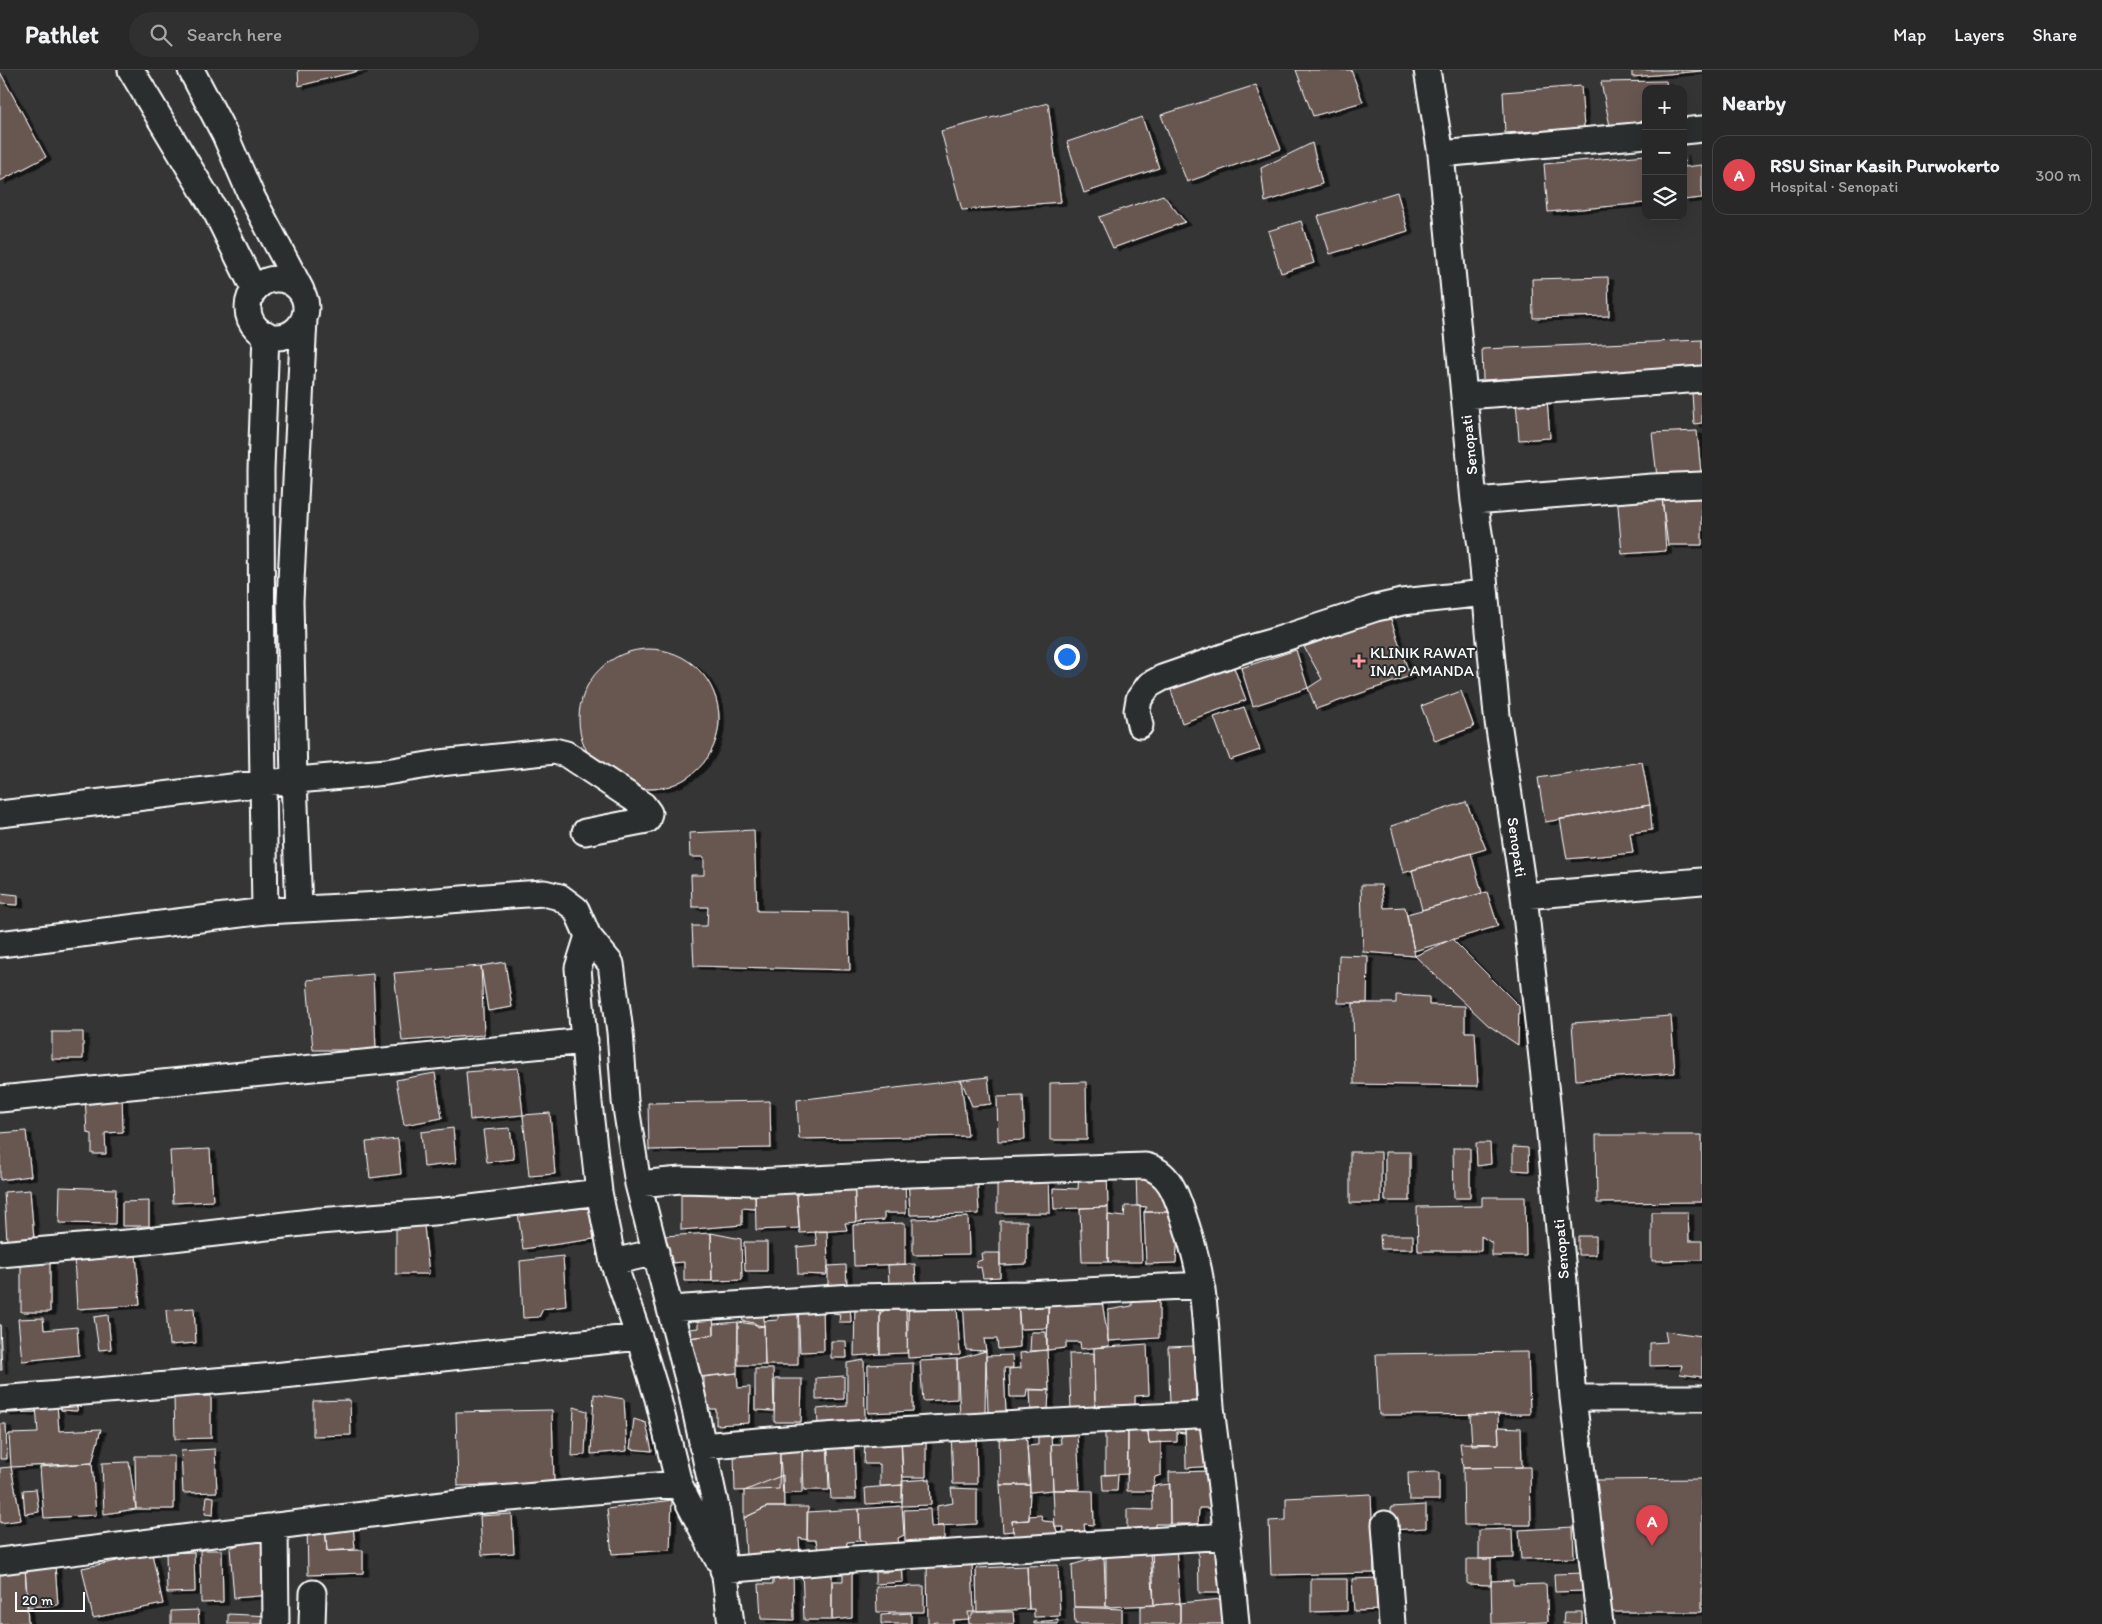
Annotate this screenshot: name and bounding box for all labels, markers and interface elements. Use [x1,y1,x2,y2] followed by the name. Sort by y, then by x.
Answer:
[129,12,479,57] search box
[25,20,99,49] text: Pathlet
[147,21,175,49] icon: search
[187,23,282,46] text: Search here
[1893,24,1926,46] text: Map
[1954,24,2004,46] text: Layers
[2032,24,2077,46] text: Share
[1642,85,1687,220] map controls
[1642,85,1687,130] button: +
[1722,90,1786,115] text: Nearby
[1642,130,1687,175] button: −
[1770,154,2000,177] text: RSU Sinar Kasih Purwokerto
[1734,166,1744,185] text: A
[2036,166,2081,185] text: 300 m
[1642,175,1687,220] button: layers
[1770,177,1898,196] text: Hospital · Senopati
[1456,414,1482,476] street label: Senopati
[1370,643,1475,680] place label: KLINIK RAWAT INAP AMANDA
[1054,644,1080,670] your location
[1352,654,1366,668] marker: KLINIK RAWAT INAP AMANDA
[1503,816,1531,878] street label: Senopati
[1549,1218,1573,1280] street label: Senopati
[1636,1505,1668,1546] pin: A
[15,1589,85,1612] scale bar
[22,1592,53,1609] text: 20 m

